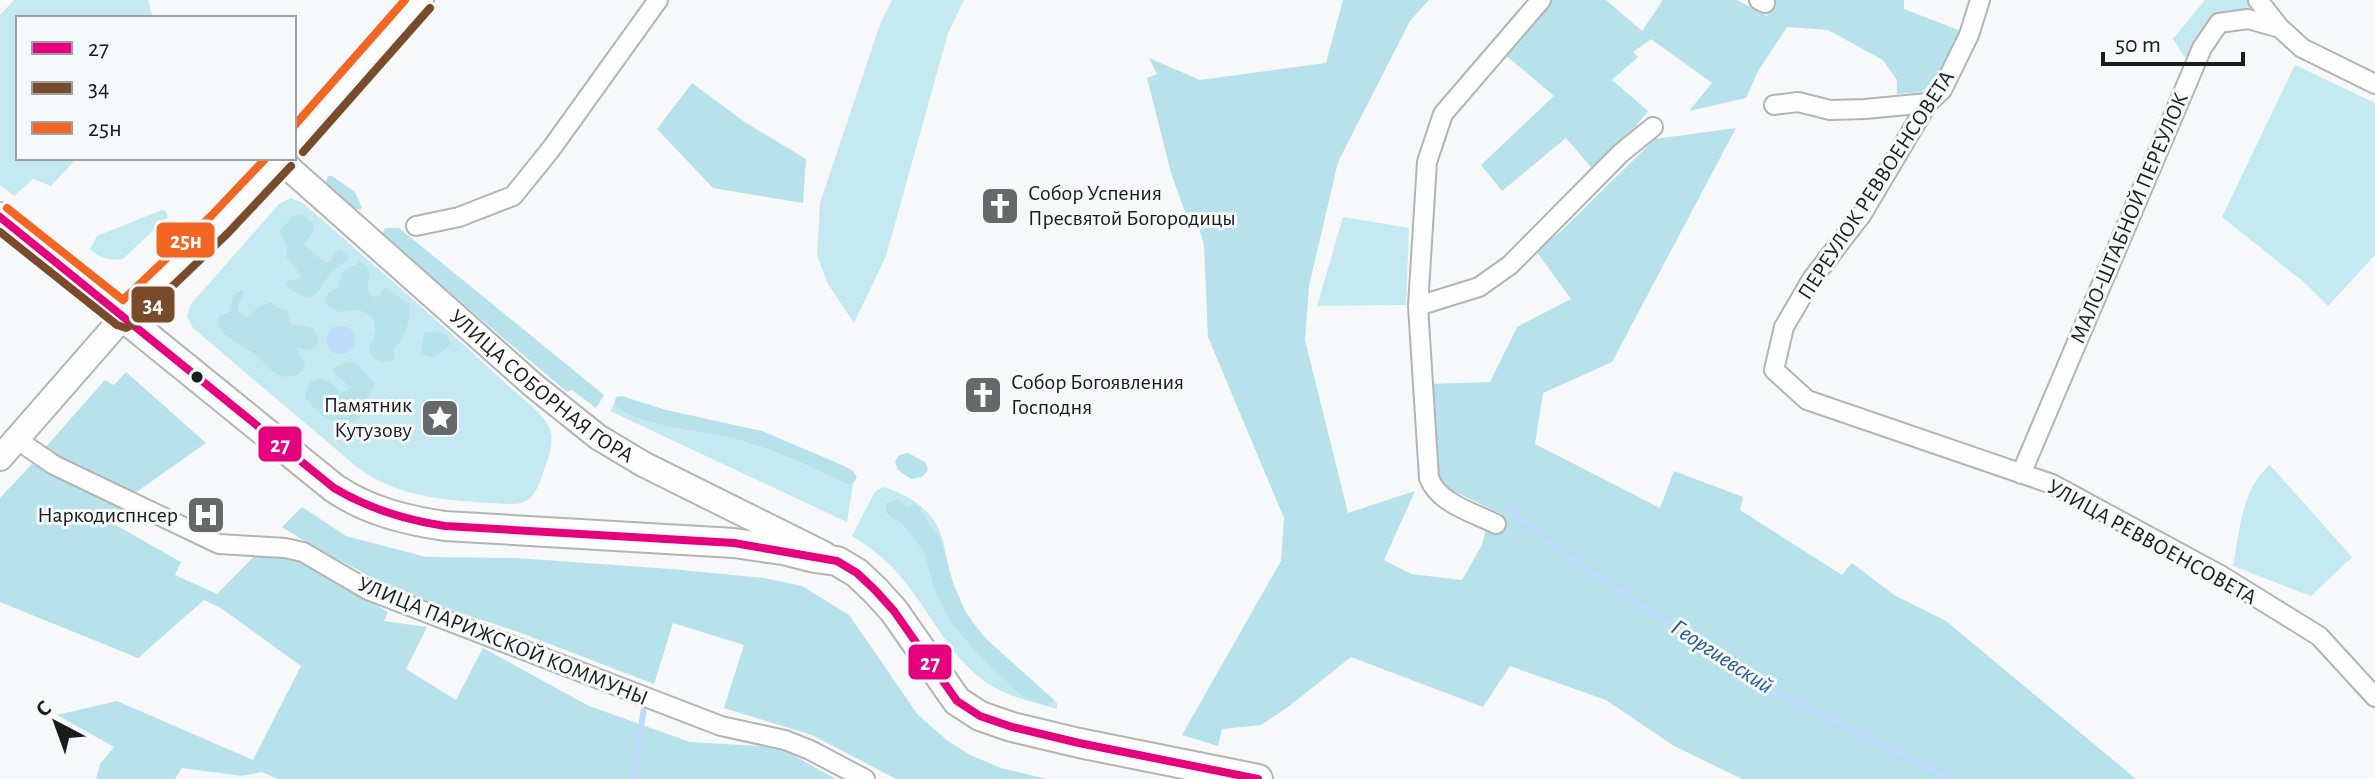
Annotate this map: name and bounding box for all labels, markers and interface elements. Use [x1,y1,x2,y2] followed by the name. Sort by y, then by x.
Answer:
[16,16,296,160] legend
[2103,16,2243,66] scale bar
[2115,33,2161,57] text: 50 m
[88,37,109,61] text: 27
[1794,67,1958,303] street label: ПЕРЕУЛОК РЕВВОЕНСОВЕТА
[88,77,109,101] text: 34
[2066,89,2192,347] street label: МАЛО-ШТАБНОЙ ПЕРЕУЛОК
[88,117,122,141] text: 25н
[1028,182,1236,229] place label: Собор Успения Пресвятой Богородицы
[979,185,1021,227] church icon: Собор Успения Пресвятой Богородицы
[155,221,216,259] line badge: 25н
[170,230,202,252] text: 25н
[130,285,176,324] line badge: 34
[143,294,163,316] text: 34
[445,305,637,467] street label: УЛИЦА СОБОРНАЯ ГОРА
[189,369,205,385] unlabelled marker
[1011,371,1184,418] place label: Собор Богоявления Господня
[962,374,1004,416] church icon: Собор Богоявления Господня
[324,394,413,441] place label: Памятник Кутузову
[419,397,461,439] place icon: Памятник Кутузову
[257,425,303,463] line badge: 27
[270,434,290,456] text: 27
[2044,475,2260,609] street label: УЛИЦА РЕВВОЕНСОВЕТА
[185,494,227,536] hospital icon: Наркодиспнсер
[37,504,178,526] place label: Наркодиспнсер
[355,573,651,709] street label: УЛИЦА ПАРИЖСКОЙ КОММУНЫ
[1667,615,1777,699] water label: Георгиевский
[907,643,953,681] line badge: 27
[920,652,940,674] text: 27
[16,683,96,763] north arrow
[32,696,55,721] text: С

